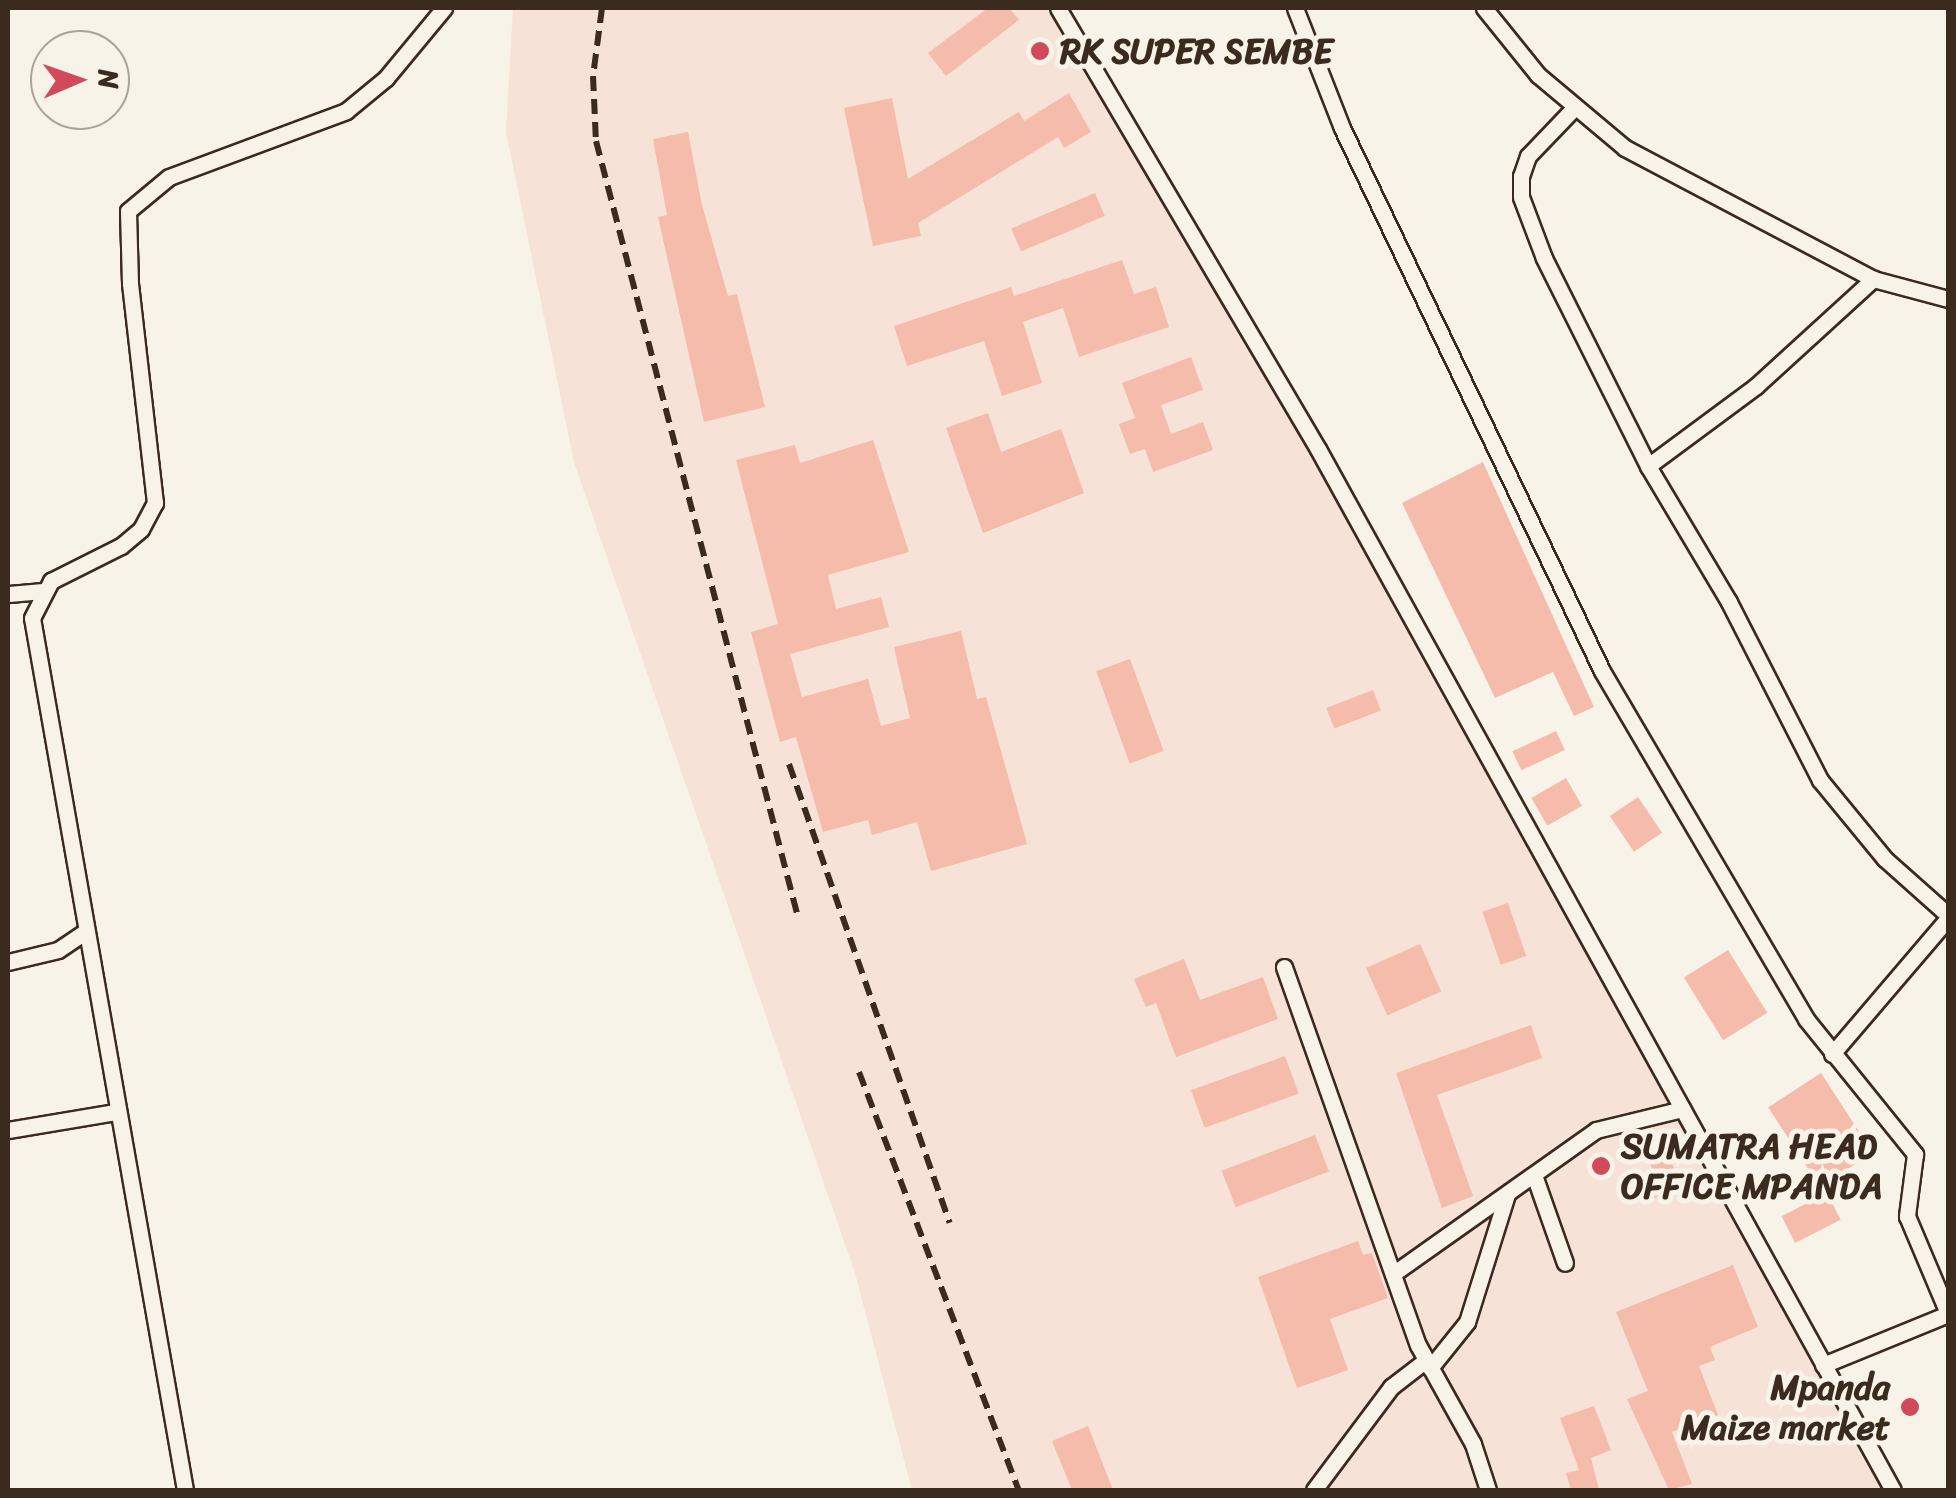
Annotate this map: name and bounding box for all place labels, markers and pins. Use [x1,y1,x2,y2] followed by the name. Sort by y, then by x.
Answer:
[1060,30,1340,72] place label: RK SUPER SEMBE
[1029,40,1051,62] marker: RK SUPER SEMBE
[1621,1125,1882,1207] place label: SUMATRA HEAD OFFICE MPANDA
[1590,1155,1612,1177] marker: SUMATRA HEAD OFFICE MPANDA
[1681,1366,1890,1448] place label: Mpanda Maize market
[1899,1396,1921,1418] marker: Mpanda Maize market

